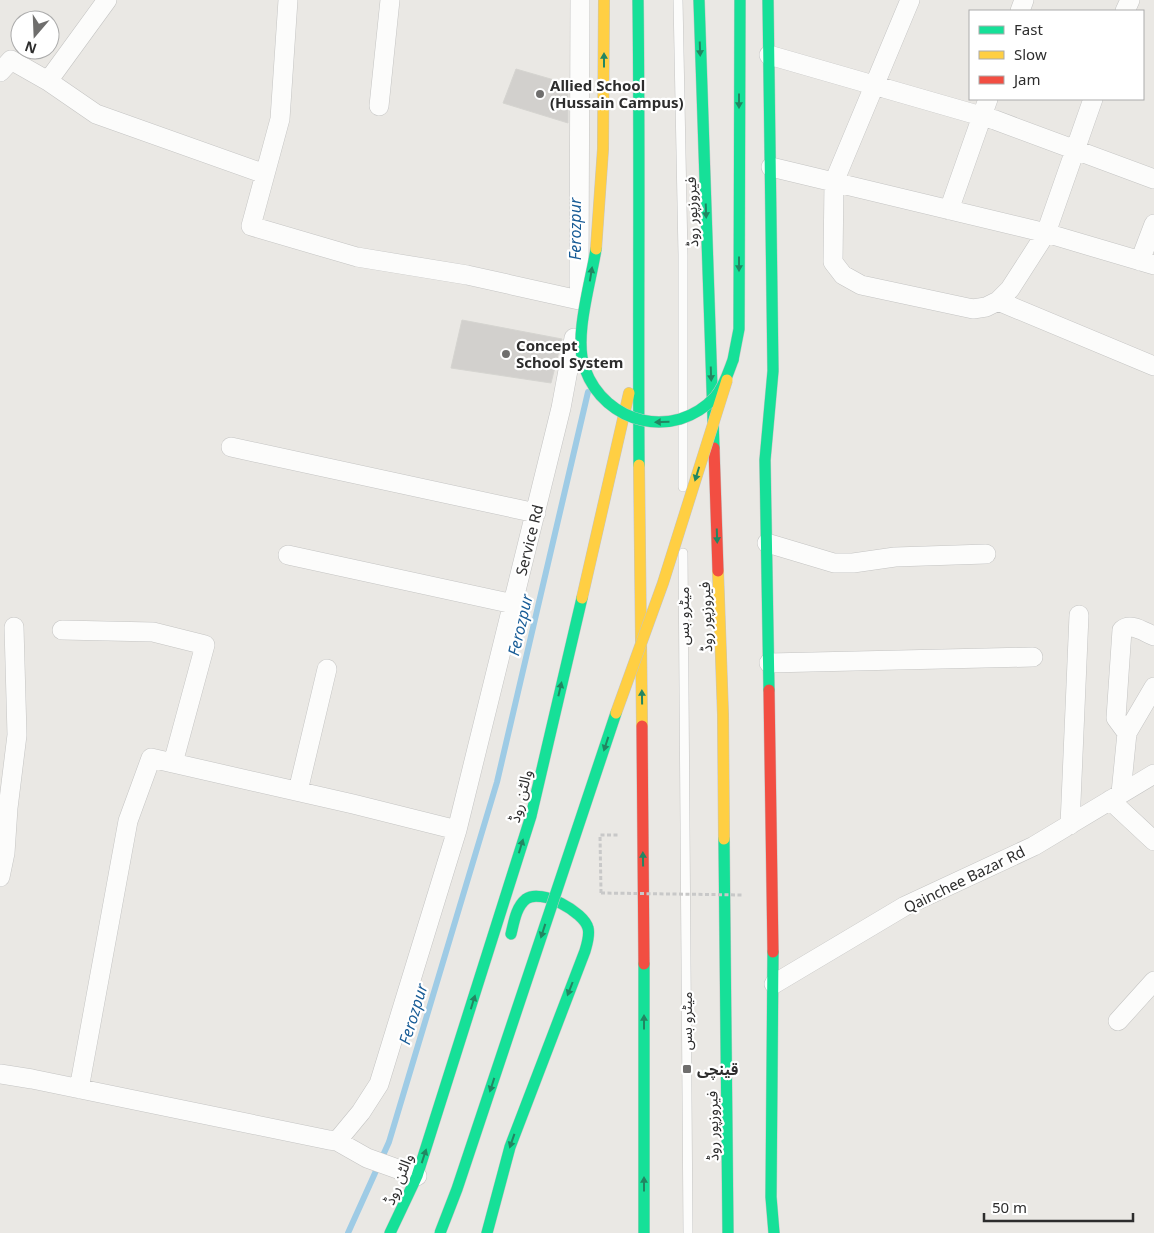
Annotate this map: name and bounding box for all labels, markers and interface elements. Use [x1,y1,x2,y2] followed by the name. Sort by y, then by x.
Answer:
[10,10,60,60] north arrow
[969,10,1144,100] legend
[1014,19,1043,39] text: Fast
[22,37,39,59] text: N
[697,41,705,57] one-way arrow
[1014,44,1047,64] text: Slow
[600,52,608,68] one-way arrow
[1012,69,1041,89] text: Jam
[550,75,684,112] place label: Allied School (Hussain Campus)
[534,88,546,100] marker: Allied School (Hussain Campus)
[735,93,743,109] one-way arrow
[680,176,703,247] street label: فیروزپور روڈ
[564,197,586,260] water label: Ferozpur
[702,203,710,219] one-way arrow
[735,256,743,272] one-way arrow
[588,266,596,282] one-way arrow
[516,335,623,372] place label: Concept School System
[500,348,512,360] marker: Concept School System
[708,366,716,382] one-way arrow
[654,419,670,427] one-way arrow
[693,466,701,481] one-way arrow
[511,502,547,578] street label: Service Rd
[713,528,721,544] one-way arrow
[694,581,717,652] street label: فیروزپور روڈ
[673,587,693,645] street label: میٹرو بس
[502,591,538,658] water label: Ferozpur
[556,681,564,696] one-way arrow
[638,689,646,705] one-way arrow
[602,736,609,751] one-way arrow
[504,767,536,825] street label: والٹن روڈ
[518,839,526,854] one-way arrow
[900,841,1028,917] street label: Qainchee Bazar Rd
[639,851,647,867] one-way arrow
[539,924,547,939] one-way arrow
[393,980,433,1047] water label: Ferozpur
[566,982,574,997] one-way arrow
[676,992,696,1050] street label: میٹرو بس
[470,994,478,1009] one-way arrow
[640,1014,648,1030] one-way arrow
[697,1059,738,1080] place label: قینچی
[681,1063,693,1075] marker: قینچی
[488,1078,496,1093] one-way arrow
[701,1090,724,1161] street label: فیروزپور روڈ
[508,1134,516,1149] one-way arrow
[421,1149,428,1164] one-way arrow
[379,1150,417,1208] street label: والٹن روڈ
[640,1176,648,1192] one-way arrow
[984,1190,1133,1222] scale bar
[992,1197,1027,1217] text: 50 m

